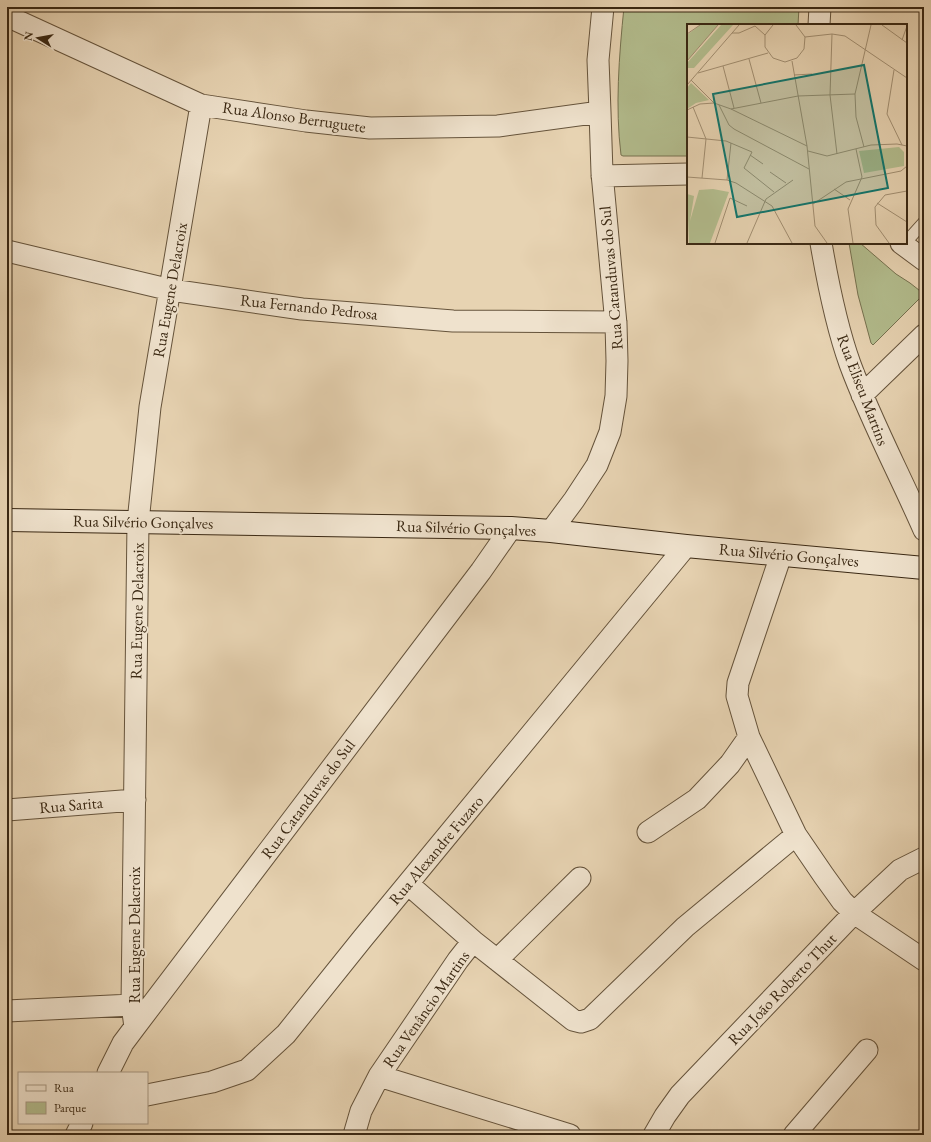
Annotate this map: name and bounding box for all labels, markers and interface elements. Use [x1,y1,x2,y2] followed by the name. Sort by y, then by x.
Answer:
[18,18,58,58] north arrow
[687,24,907,244] inset map
[20,30,36,42] text: N
[221,97,367,137] street label: Rua Alonso Berruguete
[594,205,628,351] street label: Rua Catanduvas do Sul
[148,221,192,359] street label: Rua Eugene Delacroix
[239,289,379,325] street label: Rua Fernando Pedrosa
[832,331,894,449] street label: Rua Eliseu Martins
[73,510,213,534] street label: Rua Silvério Gonçalves
[395,515,537,541] street label: Rua Silvério Gonçalves
[718,538,860,572] street label: Rua Silvério Gonçalves
[125,542,149,680] street label: Rua Eugene Delacroix
[256,735,360,863] street label: Rua Catanduvas do Sul
[384,791,488,909] street label: Rua Alexandre Fuzaro
[38,792,104,818] street label: Rua Sarita
[124,866,145,1003] street label: Rua Eugene Delacroix
[723,929,841,1049] street label: Rua João Roberto Thut
[378,946,474,1072] street label: Rua Venâncio Martins
[18,1072,148,1124] legend
[54,1080,74,1096] text: Rua
[54,1100,86,1116] text: Parque

